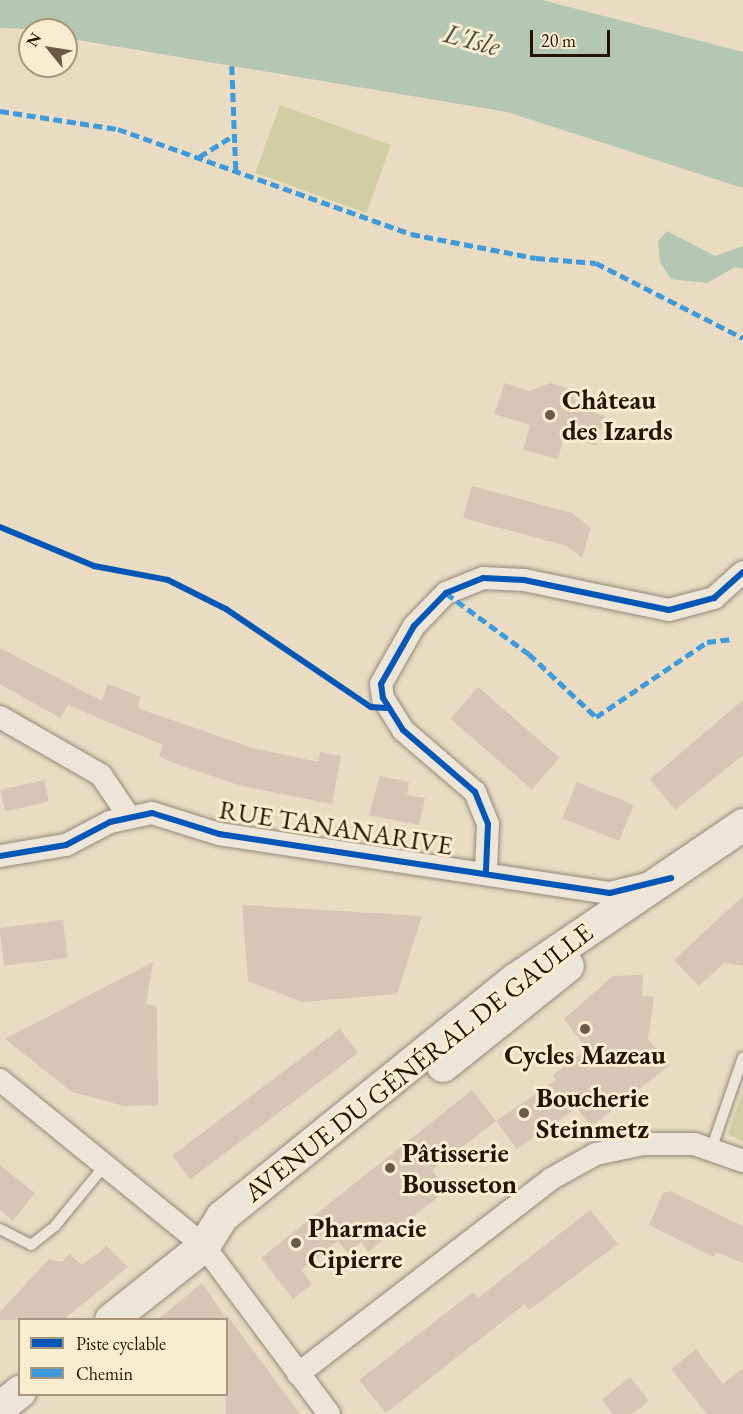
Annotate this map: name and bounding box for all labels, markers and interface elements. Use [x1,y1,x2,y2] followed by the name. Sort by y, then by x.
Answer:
[440,15,504,63] water label: L'Isle
[18,18,78,78] north arrow
[533,18,612,56] scale bar
[21,29,46,51] text: N
[541,29,576,52] text: 20 m
[562,383,673,446] place label: Château des Izards
[543,408,557,422] marker: Château des Izards
[217,793,455,861] street label: RUE TANANARIVE
[237,916,599,1208] street label: AVENUE DU GÉNÉRAL DE GAULLE
[578,1022,592,1036] marker: Cycles Mazeau
[504,1039,666,1071] place label: Cycles Mazeau
[536,1081,649,1144] place label: Boucherie Steinmetz
[517,1106,531,1120] marker: Boucherie Steinmetz
[402,1136,517,1199] place label: Pâtisserie Bousseton
[383,1161,397,1175] marker: Pâtisserie Bousseton
[308,1211,426,1274] place label: Pharmacie Cipierre
[289,1236,303,1250] marker: Pharmacie Cipierre
[18,1318,228,1396] legend
[76,1332,166,1355] text: Piste cyclable
[76,1362,133,1385] text: Chemin

